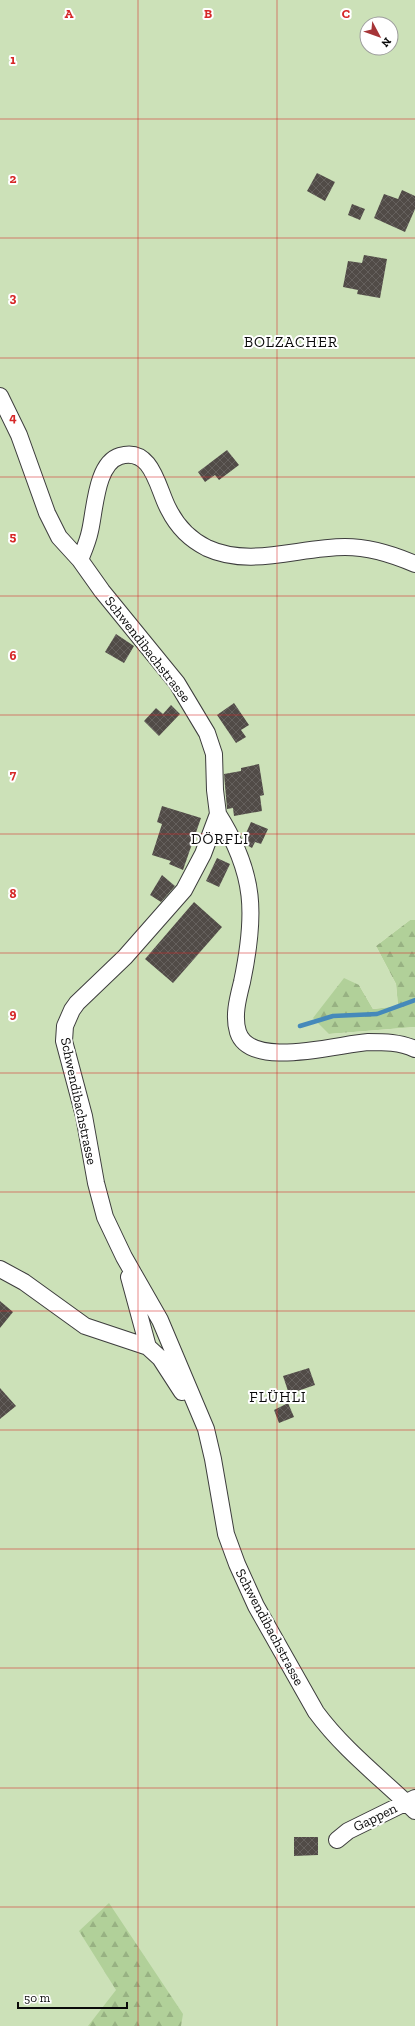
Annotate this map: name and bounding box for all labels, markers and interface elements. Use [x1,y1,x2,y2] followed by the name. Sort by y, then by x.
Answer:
[65,6,74,21] text: A
[204,6,212,21] text: B
[342,6,350,21] text: C
[359,16,399,56] north arrow
[378,35,394,50] text: N
[10,52,16,67] text: 1
[10,171,17,186] text: 2
[10,290,17,305] text: 3
[244,333,338,351] district label: BOLZACHER
[9,410,17,425] text: 4
[10,529,17,544] text: 5
[101,593,194,706] street label: Schwendibachstrasse
[10,648,17,663] text: 6
[10,767,17,782] text: 7
[191,830,249,848] district label: DÖRFLI
[9,886,17,901] text: 8
[10,1006,17,1021] text: 9
[57,1036,100,1167] street label: Schwendibachstrasse
[249,1388,307,1406] district label: FLÜHLI
[232,1566,308,1689] street label: Schwendibachstrasse
[351,1800,400,1835] street label: Gappen
[18,1984,127,2010] scale bar
[24,1991,51,2005] text: 50 m

